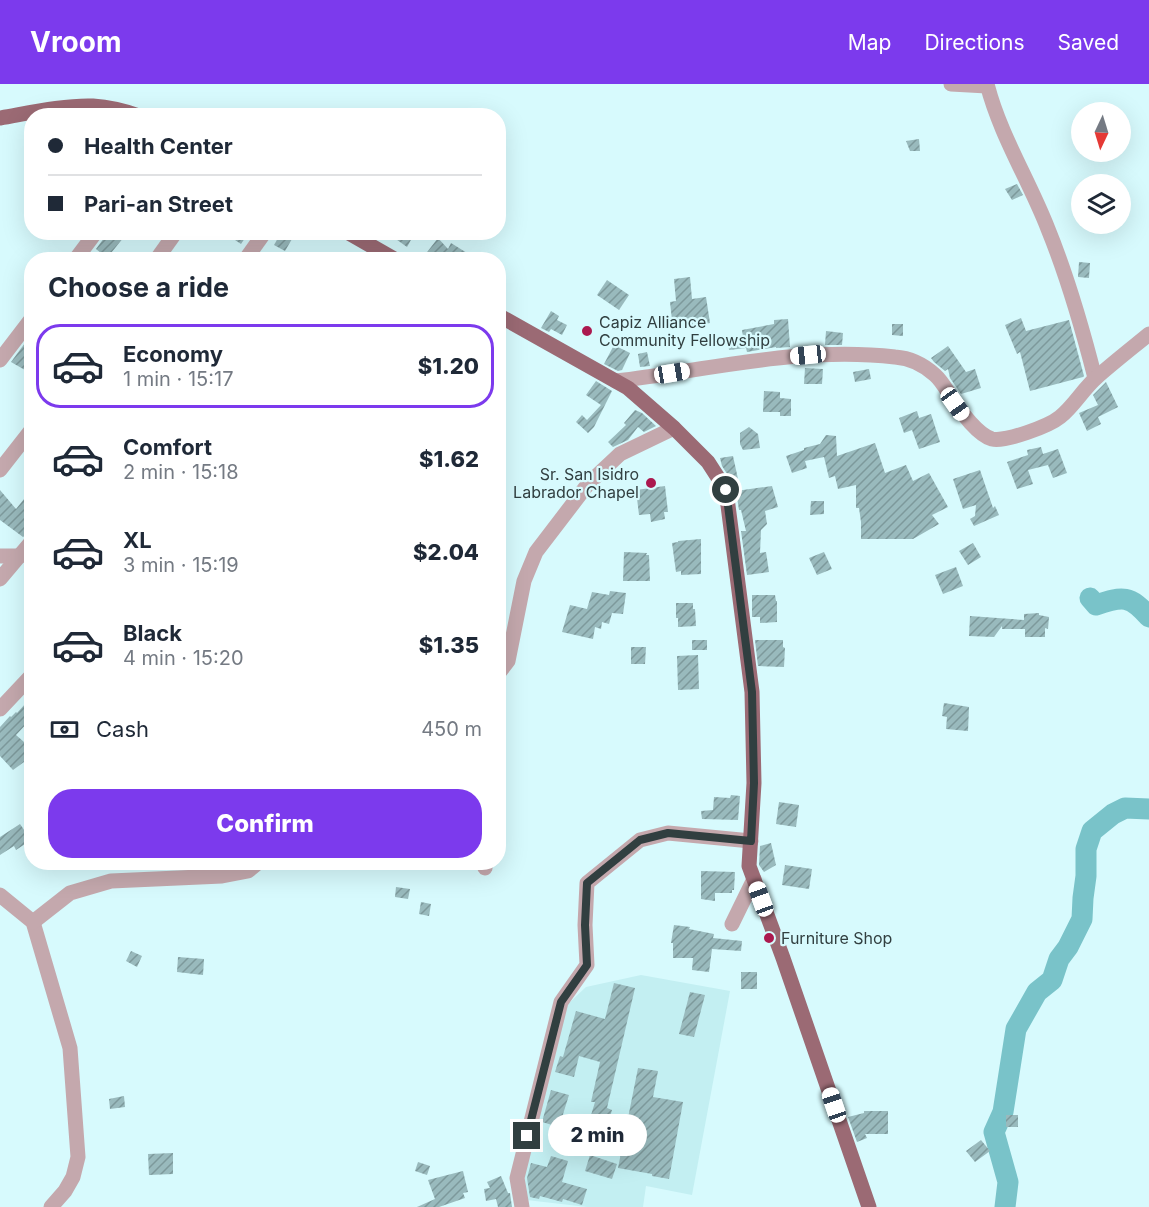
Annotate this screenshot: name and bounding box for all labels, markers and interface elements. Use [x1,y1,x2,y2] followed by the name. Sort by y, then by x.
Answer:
[30,25,122,59] text: Vroom
[848,30,891,55] text: Map
[924,30,1025,55] text: Directions
[1058,30,1119,55] text: Saved
[1071,102,1131,162] north arrow
[1071,102,1131,234] map controls
[84,133,233,159] text: Health Center
[1071,174,1131,234] button: layers
[84,191,233,217] text: Pari-an Street
[48,271,229,304] text: Choose a ride
[599,312,770,350] place label: Capiz Alliance Community Fellowship
[580,324,594,338] marker: Capiz Alliance Community Fellowship
[51,339,105,393] icon: car
[123,341,223,367] text: Economy
[789,344,827,366] car
[418,353,479,379] text: $1.20
[653,361,691,385] car
[123,367,233,391] text: 1 min · 15:17
[937,384,973,424] car
[51,432,105,486] icon: car
[123,434,212,460] text: Comfort
[419,446,479,472] text: $1.62
[123,460,239,484] text: 2 min · 15:18
[513,464,639,502] place label: Sr. San Isidro Labrador Chapel
[644,476,658,490] marker: Sr. San Isidro Labrador Chapel
[712,476,739,503] route start
[51,525,105,579] icon: car
[123,527,152,553] text: XL
[413,539,479,565] text: $2.04
[123,553,239,577] text: 3 min · 15:19
[51,618,105,672] icon: car
[123,620,182,646] text: Black
[419,632,479,658] text: $1.35
[123,646,244,670] text: 4 min · 15:20
[48,713,81,746] icon: cash
[96,716,149,742] text: Cash
[421,717,482,741] text: 450 m
[48,789,482,858] button: Confirm
[746,879,776,919] car
[781,928,892,948] place label: Furniture Shop
[762,931,776,945] marker: Furniture Shop
[820,1085,848,1125] car
[548,1115,647,1157] callout: 2 min
[513,1122,540,1149] route end
[570,1123,625,1147] text: 2 min

